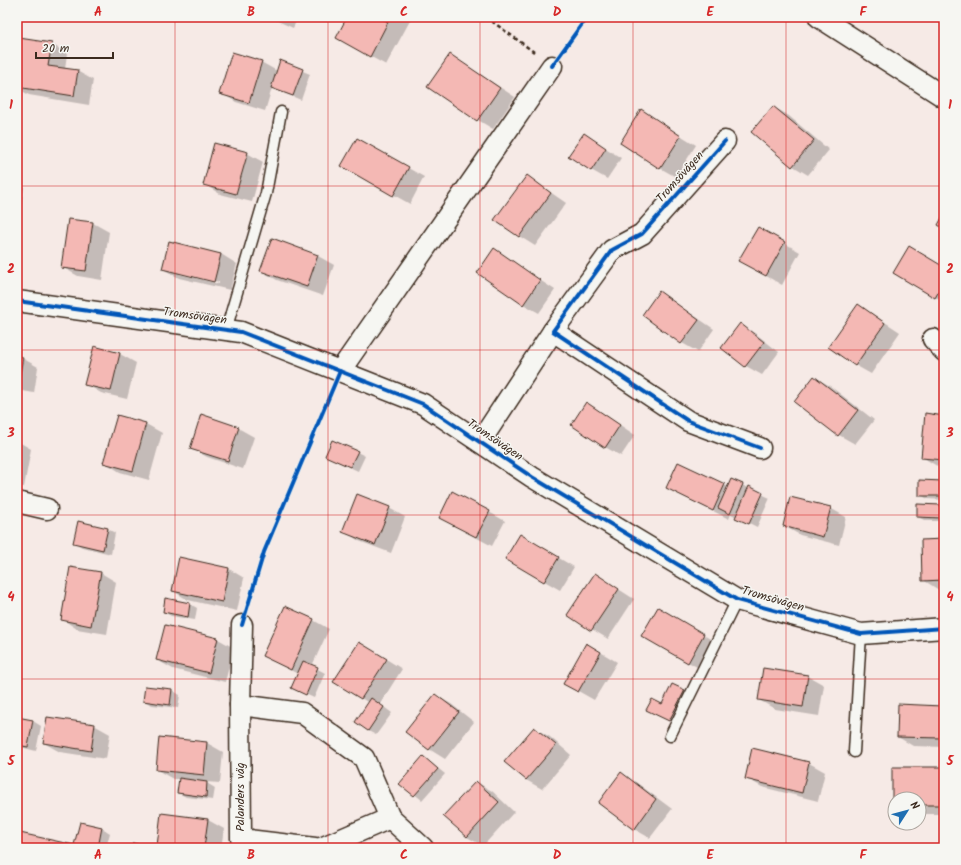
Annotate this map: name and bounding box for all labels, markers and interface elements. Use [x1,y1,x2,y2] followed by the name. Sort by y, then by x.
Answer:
[94,2,102,23] text: A
[247,2,255,23] text: B
[400,2,408,23] text: C
[553,2,562,23] text: D
[706,2,714,23] text: E
[859,2,867,23] text: F
[36,34,113,60] scale bar
[42,39,70,58] text: 20 m
[9,95,13,116] text: 1
[948,95,952,116] text: 1
[651,147,709,207] street label: Tromsövägen
[7,259,15,280] text: 2
[946,259,954,280] text: 2
[162,302,228,330] street label: Tromsövägen
[463,414,527,466] street label: Tromsövägen
[6,423,15,444] text: 3
[945,423,954,444] text: 3
[740,581,806,617] street label: Tromsövägen
[7,587,15,608] text: 4
[946,587,954,608] text: 4
[7,751,16,772] text: 5
[946,751,955,772] text: 5
[231,762,250,831] street label: Palanders väg
[887,791,927,831] north arrow
[905,798,924,814] text: N
[94,845,102,865] text: A
[247,845,255,865] text: B
[400,845,408,865] text: C
[553,845,562,865] text: D
[706,845,714,865] text: E
[859,845,867,865] text: F

